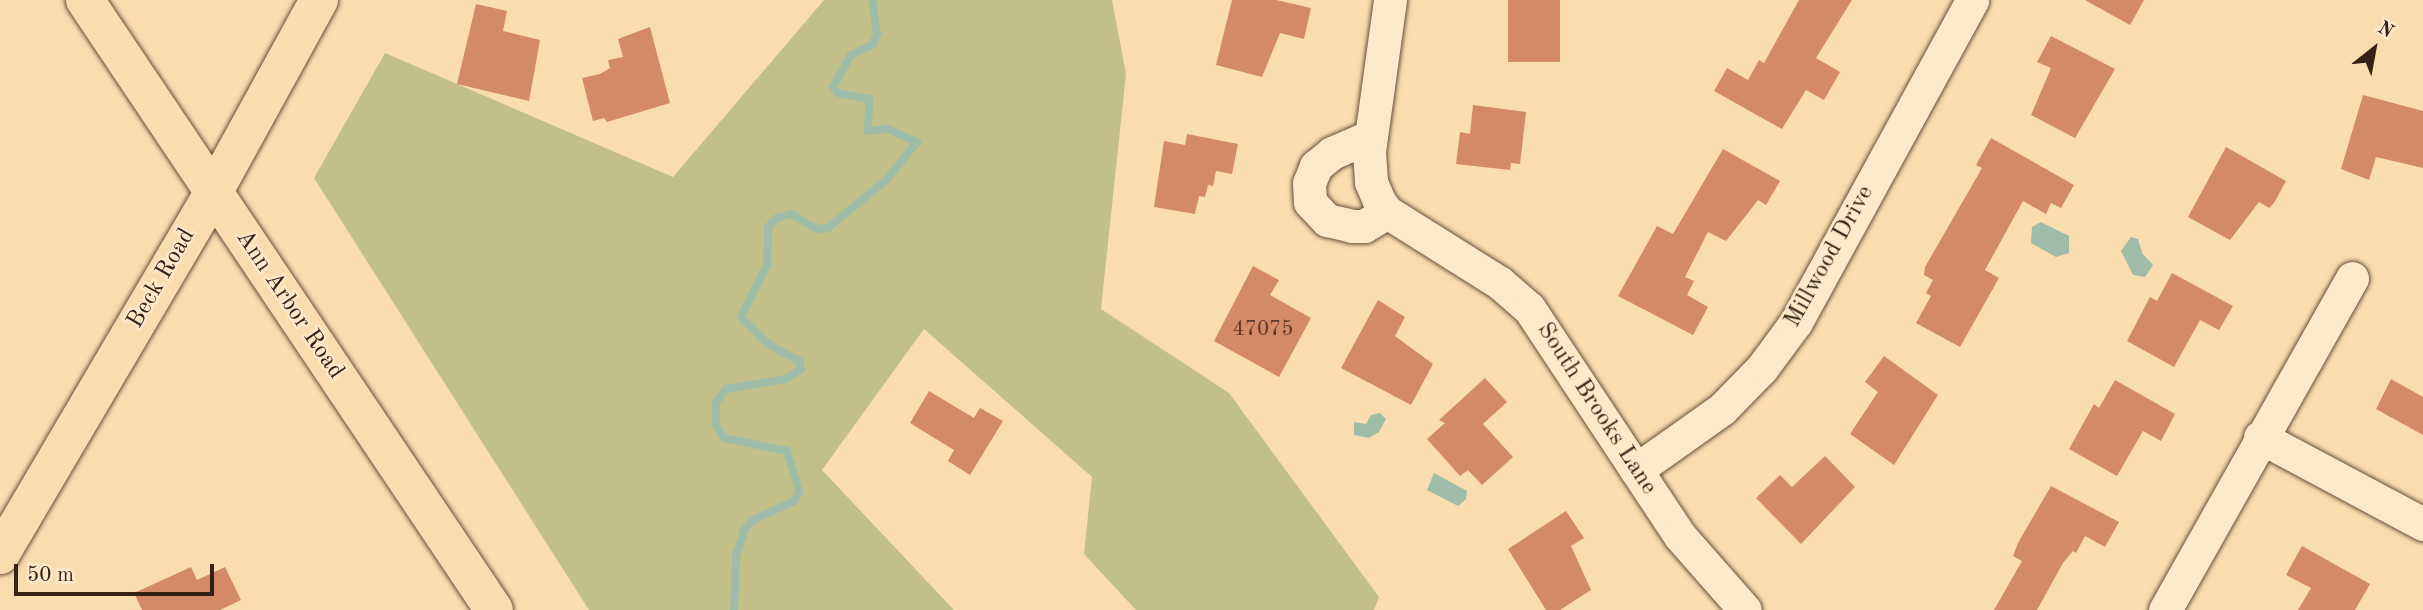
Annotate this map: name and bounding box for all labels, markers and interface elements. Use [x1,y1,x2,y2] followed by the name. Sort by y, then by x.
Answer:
[2339,14,2409,84] north arrow
[2374,19,2396,42] text: N
[1779,181,1881,333] street label: Millwood Drive
[122,224,202,334] street label: Beck Road
[229,225,349,385] street label: Ann Arbor Road
[1233,317,1293,343] house number: 47075
[1530,317,1662,501] street label: South Brooks Lane
[18,550,217,594] scale bar
[27,565,74,586] text: 50 m

